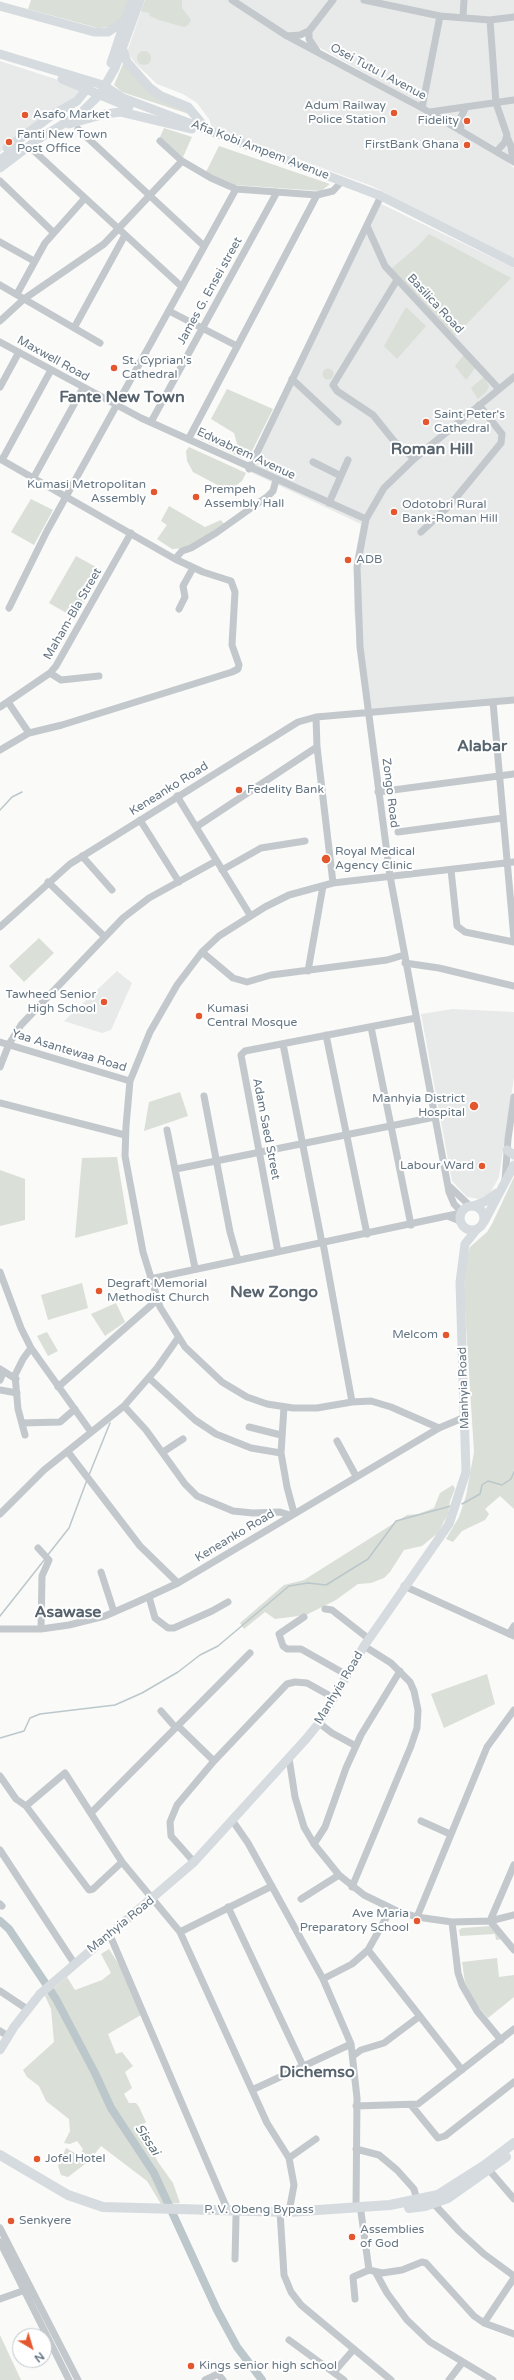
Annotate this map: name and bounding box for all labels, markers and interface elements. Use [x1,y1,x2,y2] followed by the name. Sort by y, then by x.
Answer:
[328,41,428,103] street label: Osei Tutu I Avenue
[304,99,386,127] place label: Adum Railway Police Station
[33,108,110,122] place label: Asafo Market
[389,108,399,118] marker: Adum Railway Police Station
[20,110,30,120] marker: Asafo Market
[418,114,459,128] place label: Fidelity
[462,116,472,126] marker: Fidelity
[189,117,331,183] street label: Afia Kobi Ampem Avenue
[17,128,107,156] place label: Fanti New Town Post Office
[4,137,14,147] marker: Fanti New Town Post Office
[365,138,459,152] place label: FirstBank Ghana
[462,140,472,150] marker: FirstBank Ghana
[174,235,246,347] street label: James G. Ensei street
[404,271,466,337] street label: Basilica Road
[14,333,92,385] street label: Maxwell Road
[122,354,192,382] place label: St. Cyprian's Cathedral
[109,363,119,373] marker: St. Cyprian's Cathedral
[59,388,185,408] district label: Fante New Town
[434,408,505,436] place label: Saint Peter's Cathedral
[421,417,431,427] marker: Saint Peter's Cathedral
[194,425,298,483] street label: Edwabrem Avenue
[391,440,473,460] district label: Roman Hill
[27,478,146,506] place label: Kumasi Metropolitan Assembly
[204,483,284,511] place label: Prempeh Assembly Hall
[149,487,159,497] marker: Kumasi Metropolitan Assembly
[191,492,201,502] marker: Prempeh Assembly Hall
[402,498,498,526] place label: Odotobri Rural Bank-Roman Hill
[389,507,399,517] marker: Odotobri Rural Bank-Roman Hill
[356,553,382,567] place label: ADB
[343,555,353,565] marker: ADB
[41,566,105,662] street label: Maham-Bla Street
[457,737,507,757] district label: Alabar
[379,757,401,829] street label: Zongo Road
[127,759,211,819] street label: Keneanko Road
[247,783,324,797] place label: Fedelity Bank
[234,785,244,795] marker: Fedelity Bank
[335,845,415,873] place label: Royal Medical Agency Clinic
[320,853,332,865] marker: Royal Medical Agency Clinic
[6,988,96,1016] place label: Tawheed Senior High School
[99,997,109,1007] marker: Tawheed Senior High School
[207,1002,297,1030] place label: Kumasi Central Mosque
[194,1011,204,1021] marker: Kumasi Central Mosque
[10,1027,128,1075] street label: Yaa Asantewaa Road
[249,1077,283,1181] street label: Adam Saed Street
[372,1092,465,1120] place label: Manhyia District Hospital
[468,1100,480,1112] marker: Manhyia District Hospital
[400,1159,474,1173] place label: Labour Ward
[477,1161,487,1171] marker: Labour Ward
[107,1277,209,1305] place label: Degraft Memorial Methodist Church
[230,1283,318,1303] district label: New Zongo
[94,1286,104,1296] marker: Degraft Memorial Methodist Church
[392,1328,438,1342] place label: Melcom
[441,1330,451,1340] marker: Melcom
[455,1347,473,1429] street label: Manhyia Road
[193,1507,277,1565] street label: Keneanko Road
[35,1603,101,1623] district label: Asawase
[312,1649,366,1727] street label: Manhyia Road
[84,1894,158,1956] street label: Manhyia Road
[300,1907,409,1935] place label: Ave Maria Preparatory School
[412,1916,422,1926] marker: Ave Maria Preparatory School
[279,2063,355,2083] district label: Dichemso
[131,2121,163,2159] water label: Sissai
[45,2152,105,2166] place label: Jofel Hotel
[32,2154,42,2164] marker: Jofel Hotel
[204,2203,314,2217] street label: P. V. Obeng Bypass
[19,2214,71,2228] place label: Senkyere
[6,2216,16,2226] marker: Senkyere
[360,2223,424,2251] place label: Assemblies of God
[347,2232,357,2242] marker: Assemblies of God
[12,2328,52,2368] north arrow
[32,2349,47,2365] text: N
[199,2359,337,2373] place label: Kings senior high school
[186,2361,196,2371] marker: Kings senior high school

